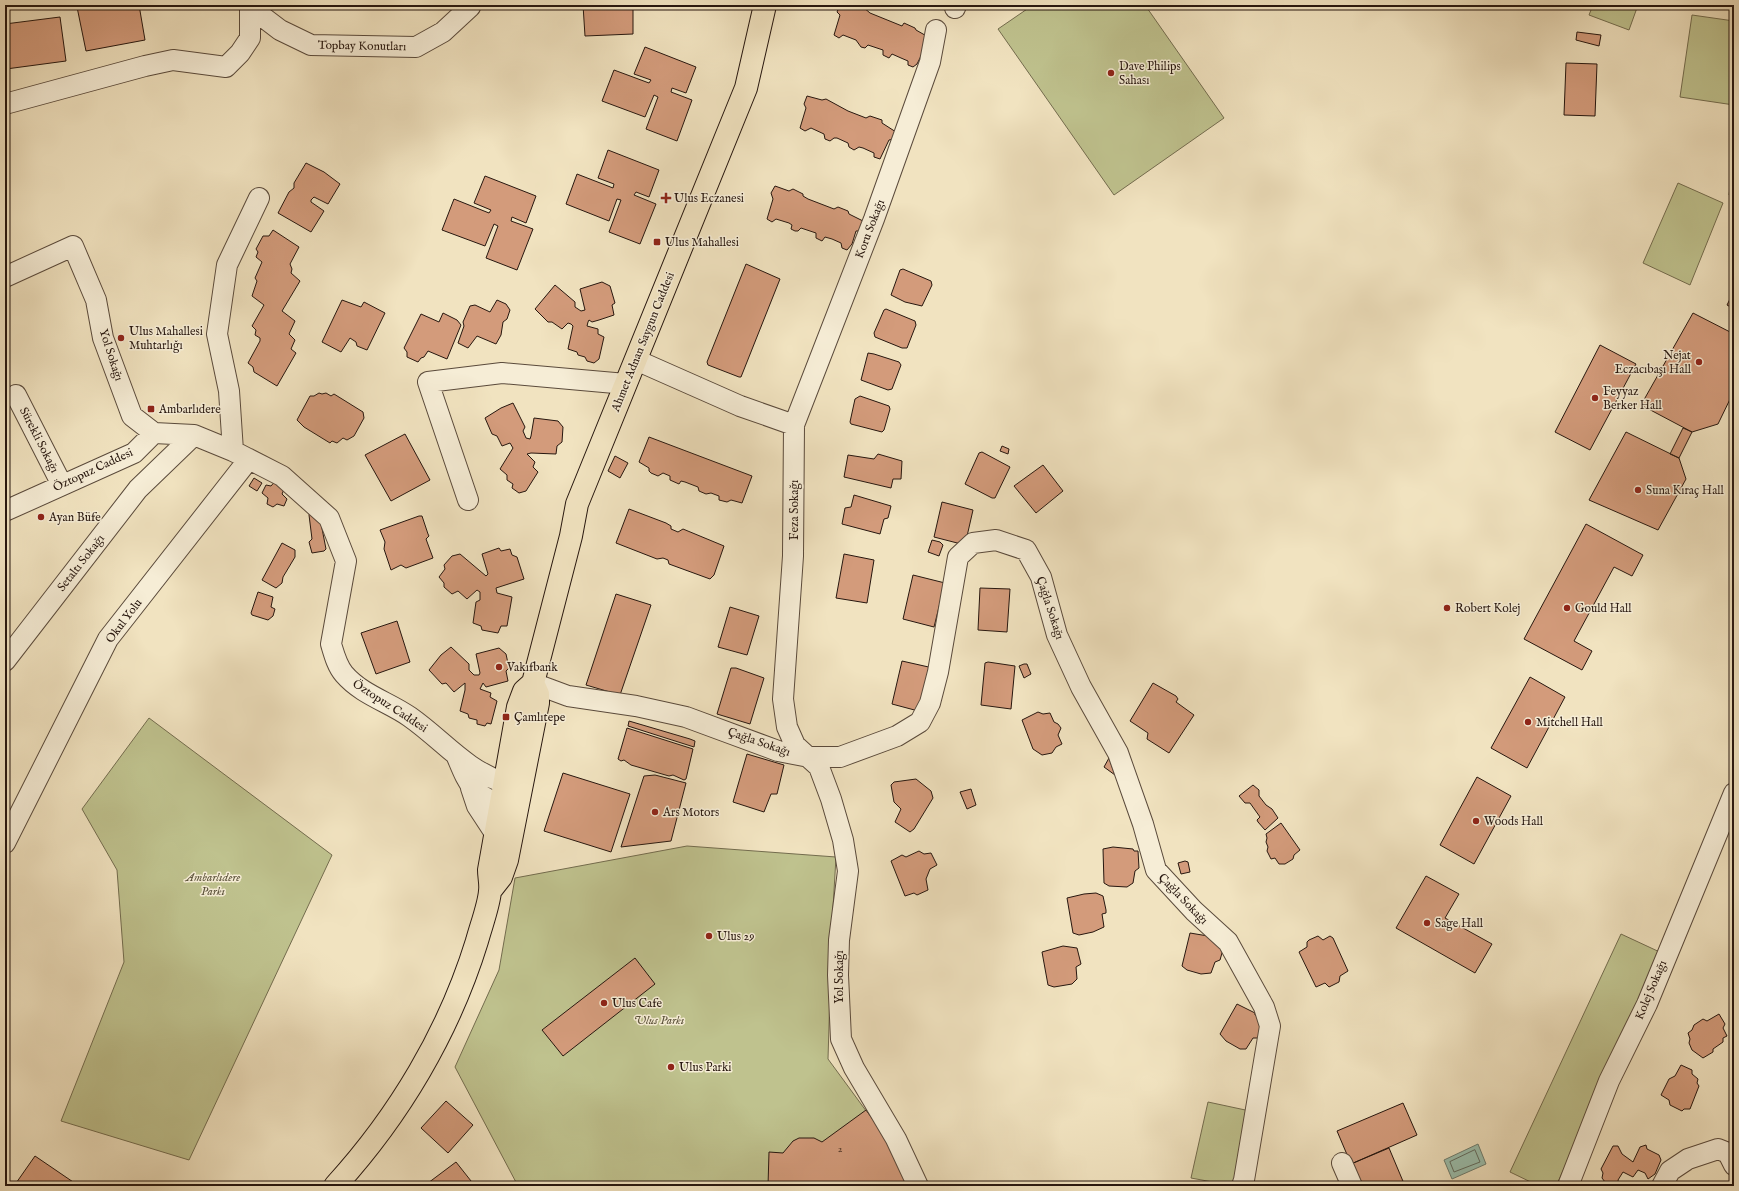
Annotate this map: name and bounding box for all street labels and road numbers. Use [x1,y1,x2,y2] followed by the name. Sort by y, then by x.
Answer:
[318,38,406,55] street label: Topbay Konutları
[852,197,888,261] street label: Koru Sokağı
[608,270,678,415] street label: Ahmet Adnan Saygun Caddesi
[96,327,126,383] street label: Yol Sokağı
[16,405,62,475] street label: Sürekli Sokağı
[50,444,136,496] street label: Öztopuz Caddesi
[787,480,802,540] street label: Feza Sokağı
[54,532,108,594] street label: Setaltı Sokağı
[1033,575,1067,641] street label: Çağla Sokağı
[102,596,146,646] street label: Okul Yolu
[349,675,431,737] street label: Öztopuz Caddesi
[726,724,792,760] street label: Çağla Sokağı
[1155,870,1211,928] street label: Çağla Sokağı
[832,950,847,1004] street label: Yol Sokağı
[1632,958,1670,1022] street label: Kolej Sokağı

